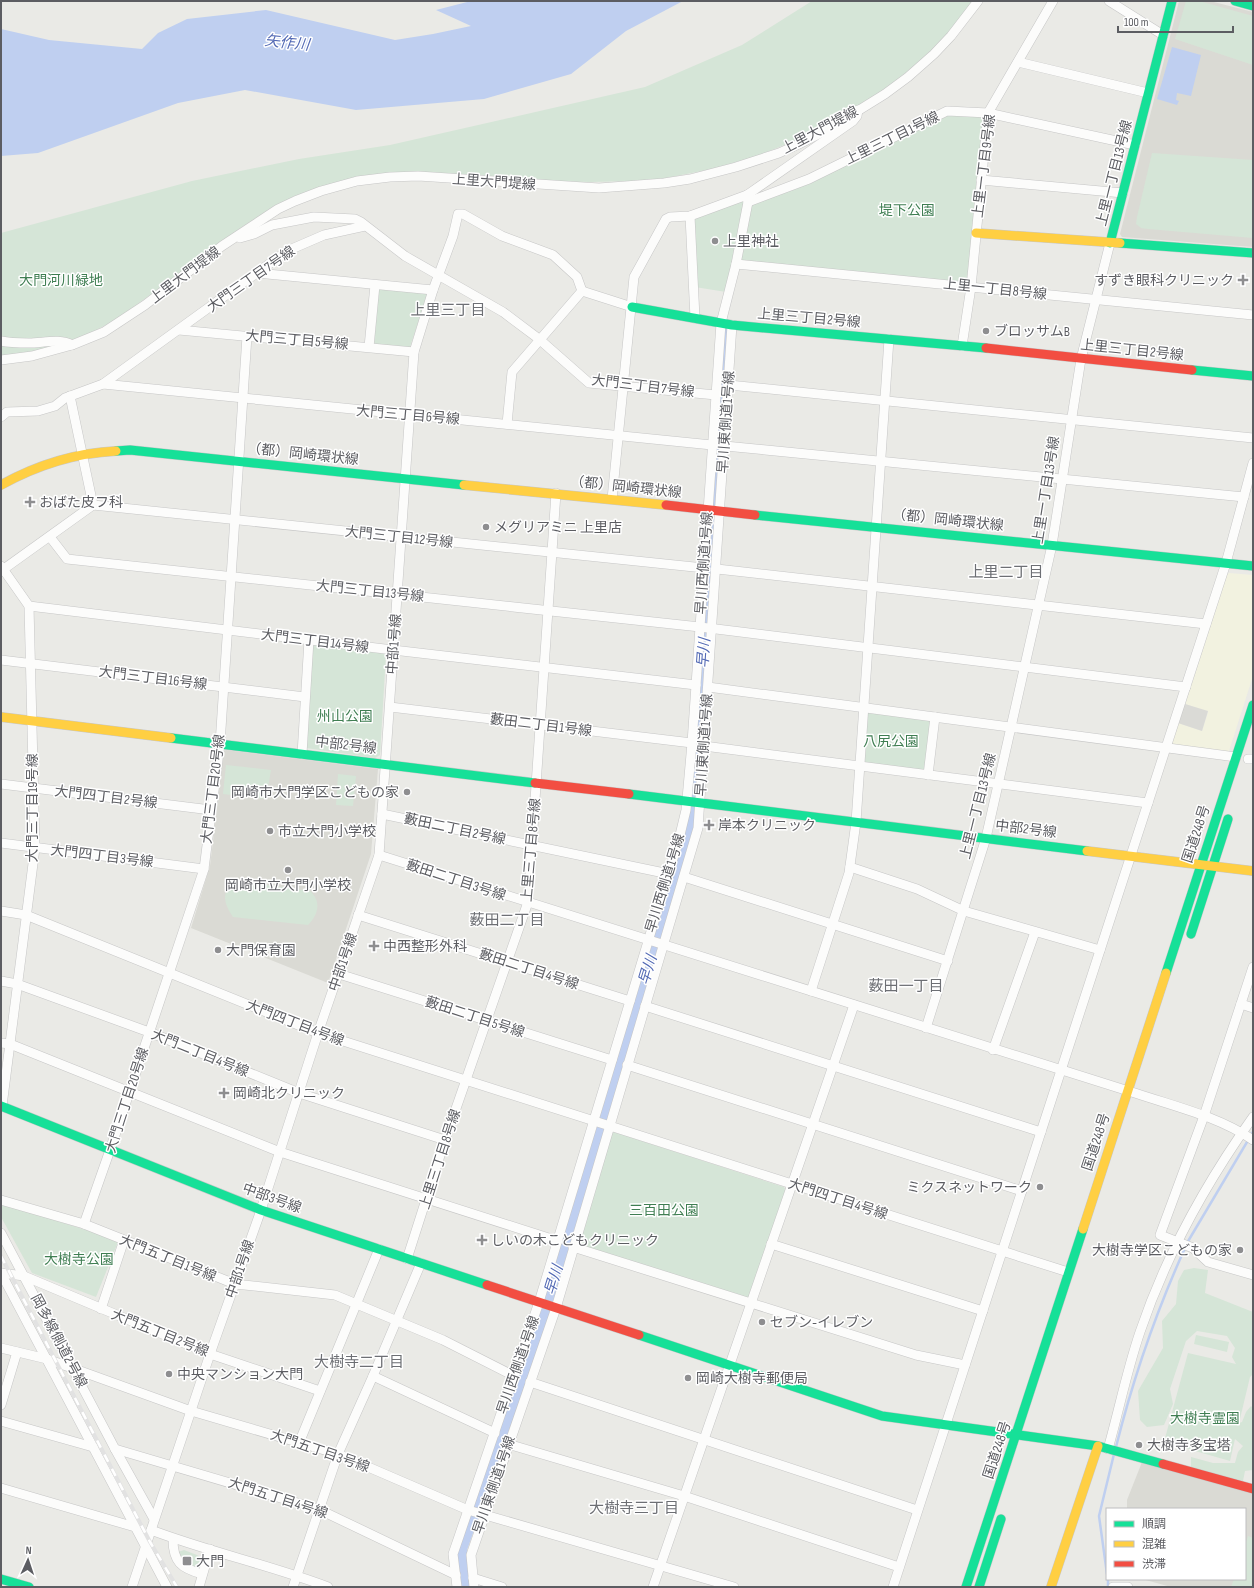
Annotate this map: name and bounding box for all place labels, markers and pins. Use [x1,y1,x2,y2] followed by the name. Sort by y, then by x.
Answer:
[723,233,779,250] place label: 上里神社
[710,236,720,246] marker: 上里神社
[1094,272,1234,289] place label: すずき眼科クリニック
[1237,274,1249,286] marker: すずき眼科クリニック
[994,323,1070,340] place label: ブロッサムB
[981,326,991,336] marker: ブロッサムB
[39,494,123,511] place label: おばた皮フ科
[24,496,36,508] marker: おばた皮フ科
[494,519,622,536] place label: メグリアミニ 上里店
[481,522,491,532] marker: メグリアミニ 上里店
[231,784,399,801] place label: 岡崎市大門学区こどもの家
[402,787,412,797] marker: 岡崎市大門学区こどもの家
[718,817,816,834] place label: 岸本クリニック
[703,819,715,831] marker: 岸本クリニック
[278,823,376,840] place label: 市立大門小学校
[265,826,275,836] marker: 市立大門小学校
[283,865,293,875] marker: 岡崎市立大門小学校
[225,877,351,894] place label: 岡崎市立大門小学校
[383,938,467,955] place label: 中西整形外科
[368,940,380,952] marker: 中西整形外科
[226,942,296,959] place label: 大門保育園
[213,945,223,955] marker: 大門保育園
[233,1085,345,1102] place label: 岡崎北クリニック
[218,1087,230,1099] marker: 岡崎北クリニック
[906,1179,1032,1196] place label: ミクスネットワーク
[1035,1182,1045,1192] marker: ミクスネットワーク
[491,1232,659,1249] place label: しいの木こどもクリニック
[476,1234,488,1246] marker: しいの木こどもクリニック
[1092,1242,1232,1259] place label: 大樹寺学区こどもの家
[1235,1245,1245,1255] marker: 大樹寺学区こどもの家
[770,1314,873,1331] place label: セブン-イレブン
[757,1317,767,1327] marker: セブン-イレブン
[177,1366,303,1383] place label: 中央マンション大門
[164,1369,174,1379] marker: 中央マンション大門
[696,1370,808,1387] place label: 岡崎大樹寺郵便局
[683,1373,693,1383] marker: 岡崎大樹寺郵便局
[1147,1437,1231,1454] place label: 大樹寺多宝塔
[1134,1440,1144,1450] marker: 大樹寺多宝塔
[196,1553,224,1570] place label: 大門
[181,1555,193,1567] marker: 大門

